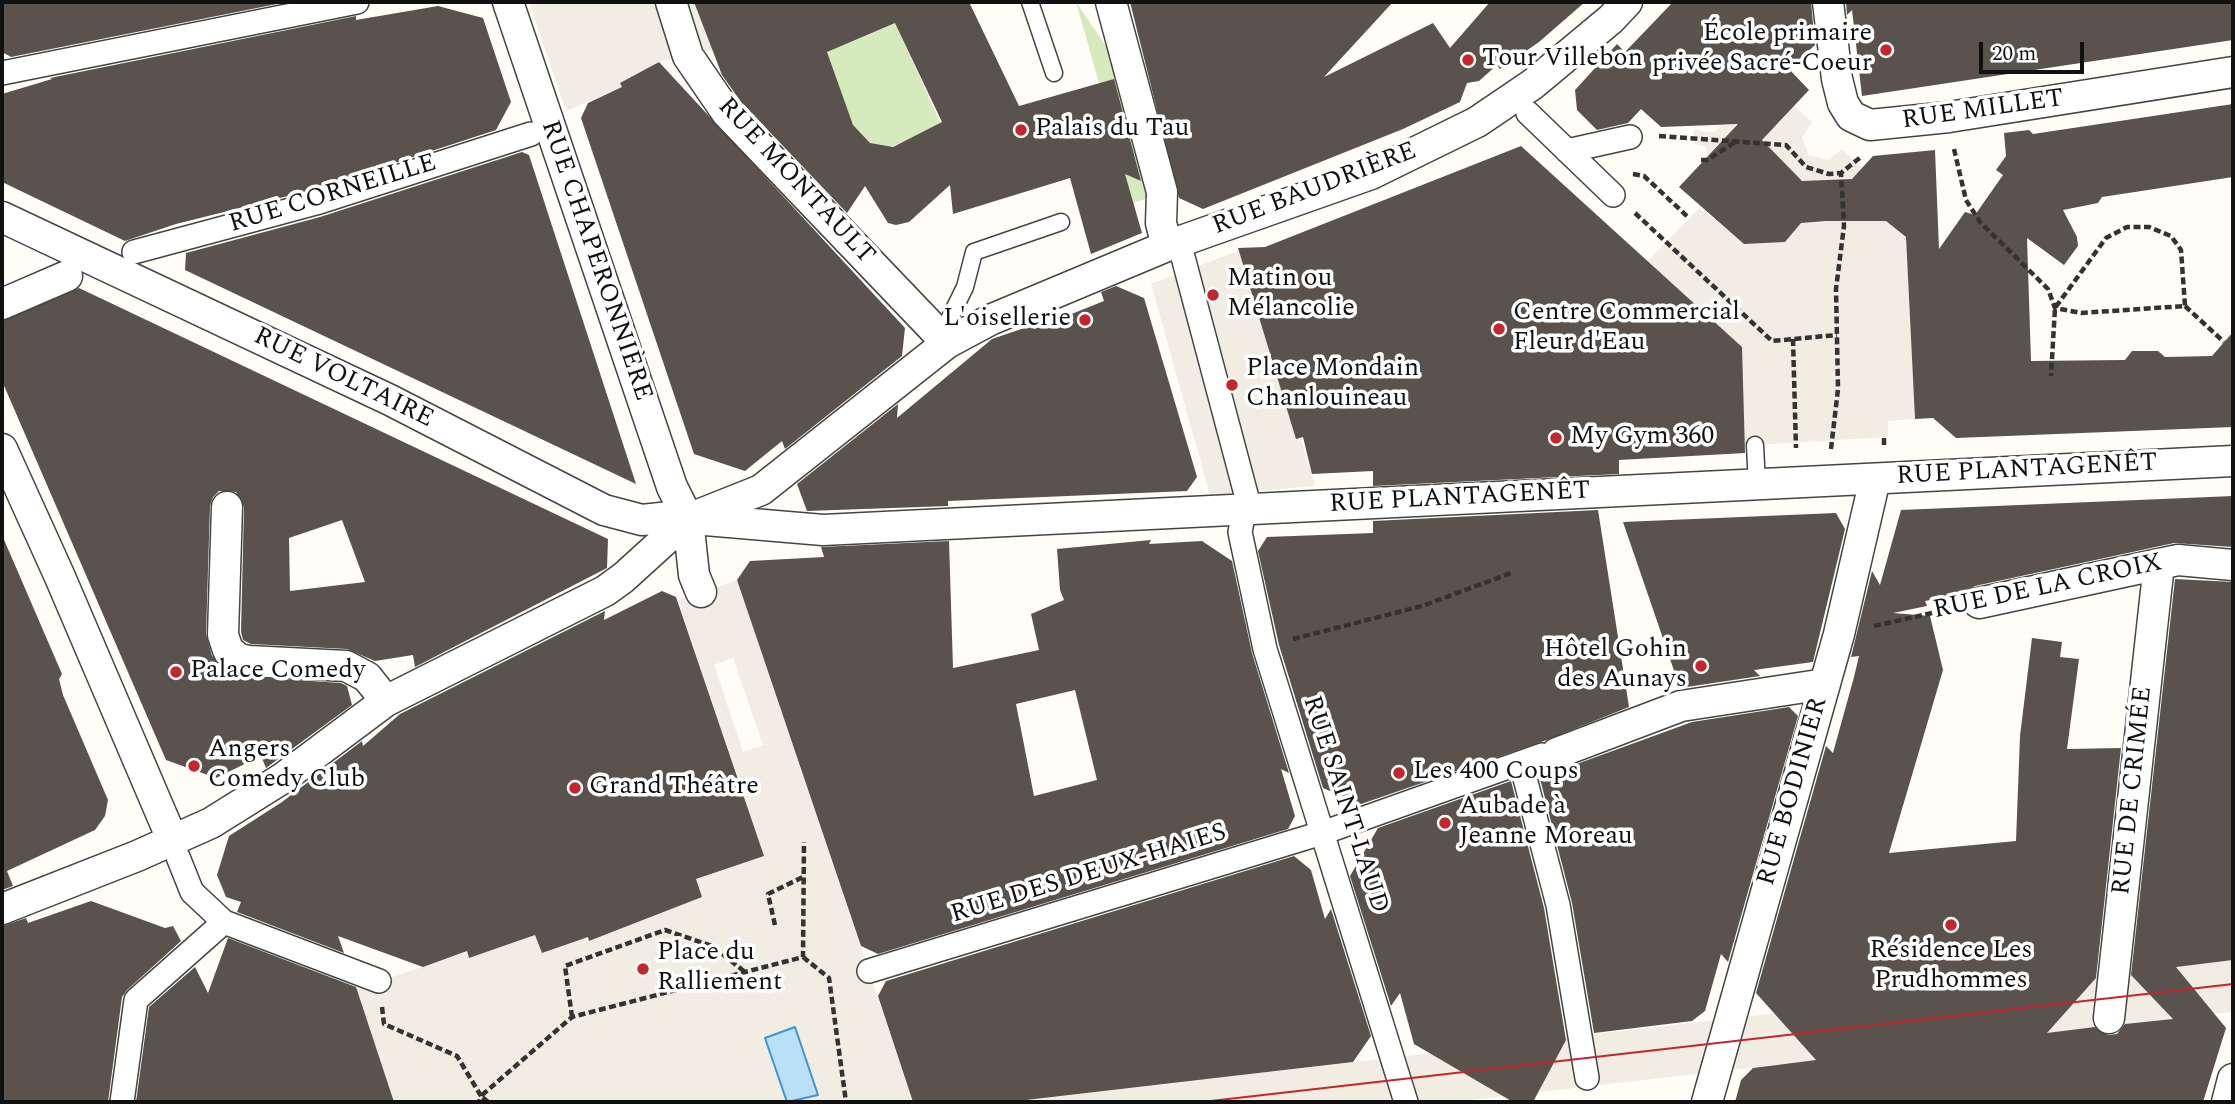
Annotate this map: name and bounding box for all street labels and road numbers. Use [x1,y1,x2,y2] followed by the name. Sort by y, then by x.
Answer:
[1900,84,2066,138] street label: RUE MILLET
[710,92,880,272] street label: RUE MONTAULT
[532,117,658,405] street label: RUE CHAPERONNIÈRE
[1209,137,1421,243] street label: RUE BAUDRIÈRE
[226,149,440,241] street label: RUE CORNEILLE
[248,322,438,436] street label: RUE VOLTAIRE
[1896,449,2158,493] street label: RUE PLANTAGENÊT
[1329,477,1591,521] street label: RUE PLANTAGENÊT
[1931,549,2165,627] street label: RUE DE LA CROIX
[2108,685,2160,897] street label: RUE DE CRIMÉE
[1294,692,1394,918] street label: RUE SAINT-LAUD
[1752,694,1836,890] street label: RUE BODINIER
[948,818,1230,932] street label: RUE DES DEUX-HAIES

